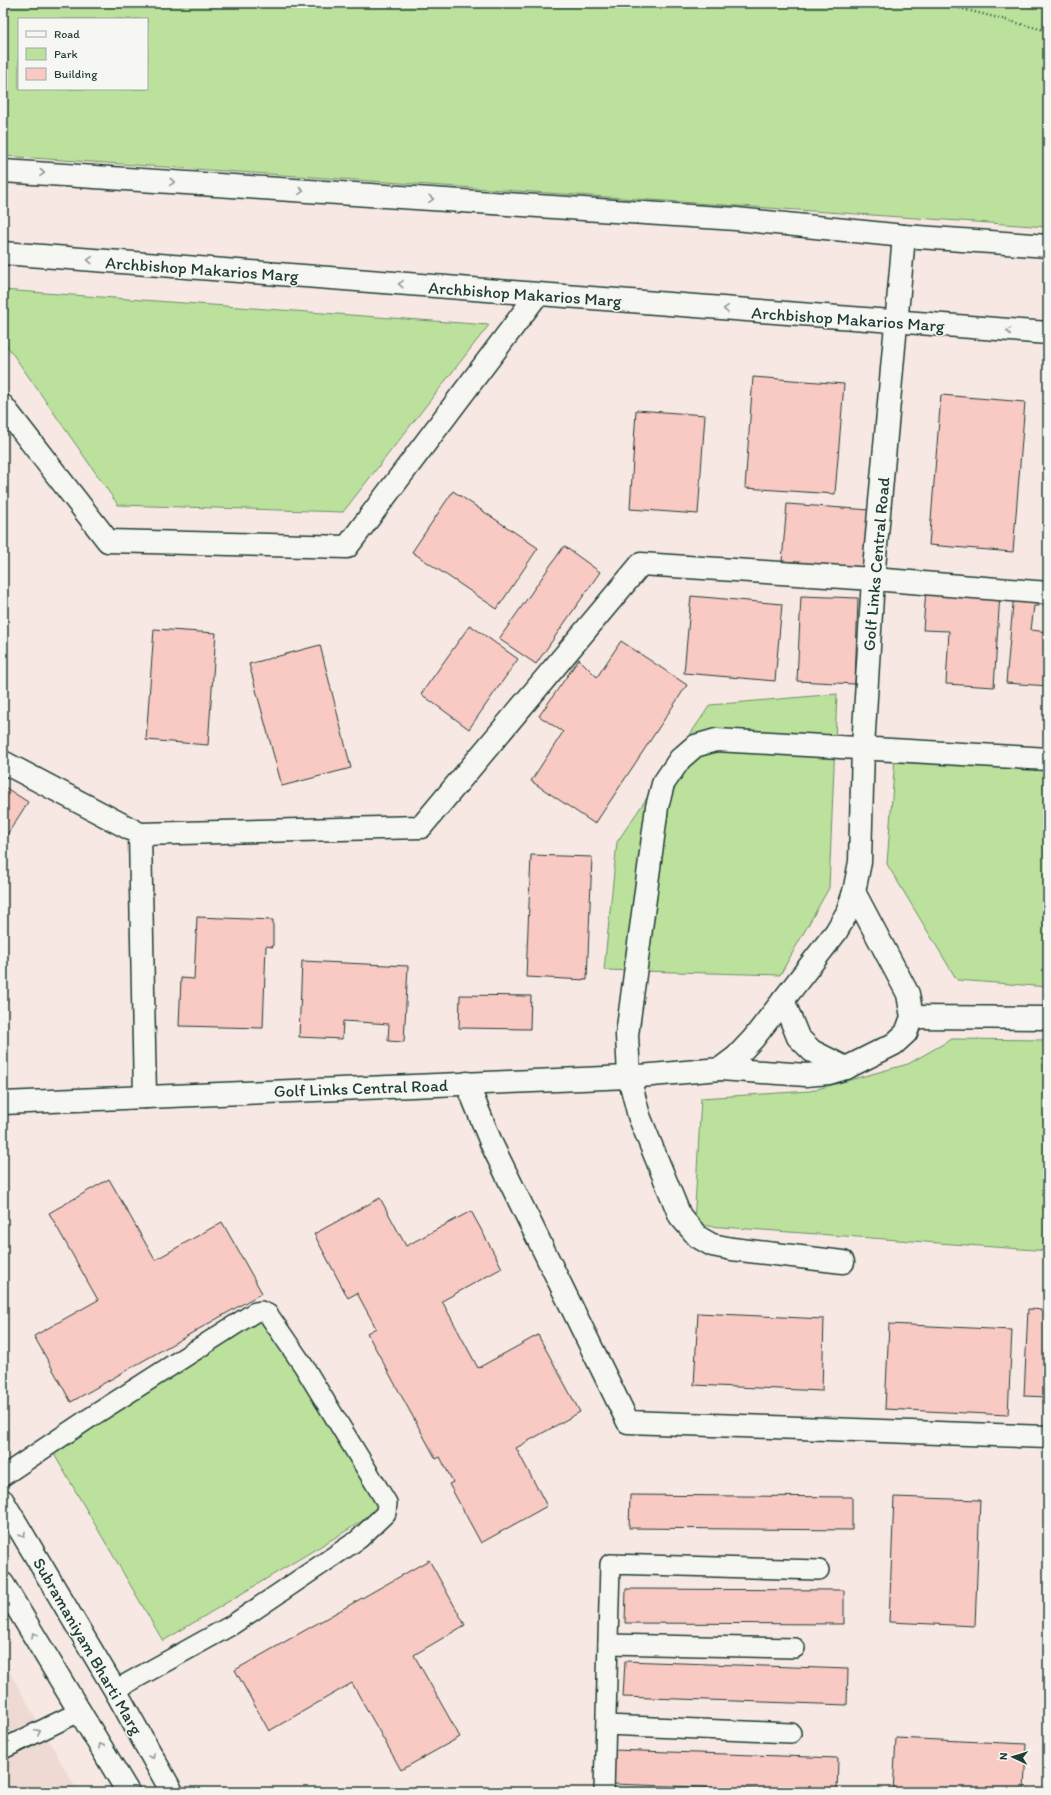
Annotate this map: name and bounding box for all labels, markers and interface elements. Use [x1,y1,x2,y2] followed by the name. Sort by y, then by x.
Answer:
[18,18,148,90] legend
[54,27,80,41] text: Road
[54,47,78,61] text: Park
[54,67,98,81] text: Building
[39,169,45,178] one-way arrow
[169,178,175,186] one-way arrow
[298,186,304,195] one-way arrow
[428,195,434,204] one-way arrow
[105,252,300,286] street label: Archbishop Makarios Marg
[87,255,93,264] one-way arrow
[428,277,623,311] street label: Archbishop Makarios Marg
[398,280,404,289] one-way arrow
[751,302,946,336] street label: Archbishop Makarios Marg
[723,305,729,314] one-way arrow
[1006,326,1012,335] one-way arrow
[858,476,894,652] street label: Golf Links Central Road
[274,1075,449,1101] street label: Golf Links Central Road
[18,1531,25,1538] one-way arrow
[29,1554,147,1738] street label: Subramaniyam Bharti Marg
[32,1632,39,1639] one-way arrow
[34,1729,41,1737] one-way arrow
[993,1737,1033,1777] north arrow
[99,1743,106,1750] one-way arrow
[147,1752,154,1759] one-way arrow
[997,1752,1010,1761] text: N

